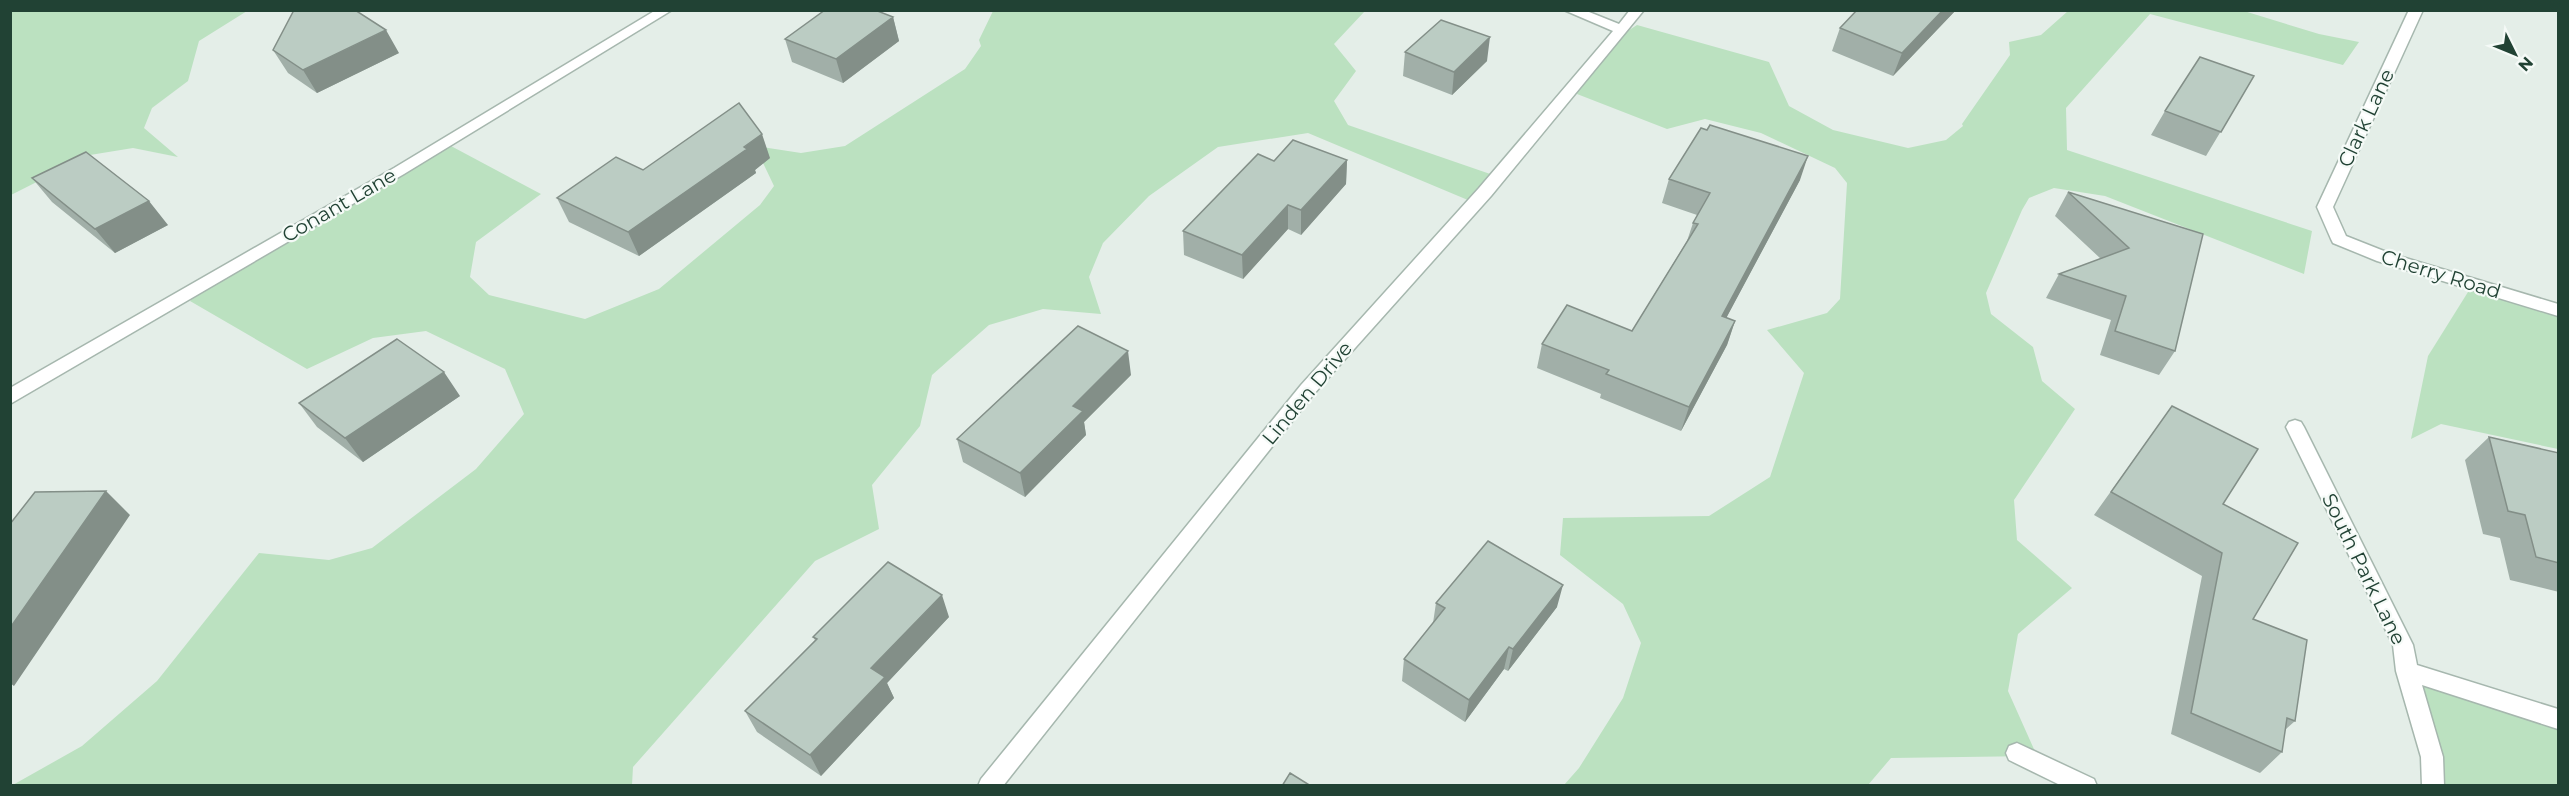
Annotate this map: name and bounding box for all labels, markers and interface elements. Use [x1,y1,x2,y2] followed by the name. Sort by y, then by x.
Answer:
[2485,24,2545,84] north arrow
[2514,53,2537,75] text: N
[2333,65,2399,171] street label: Clark Lane
[278,163,400,247] street label: Conant Lane
[2378,244,2504,304] street label: Cherry Road
[1257,336,1357,450] street label: Linden Drive
[2317,489,2411,649] street label: South Park Lane

